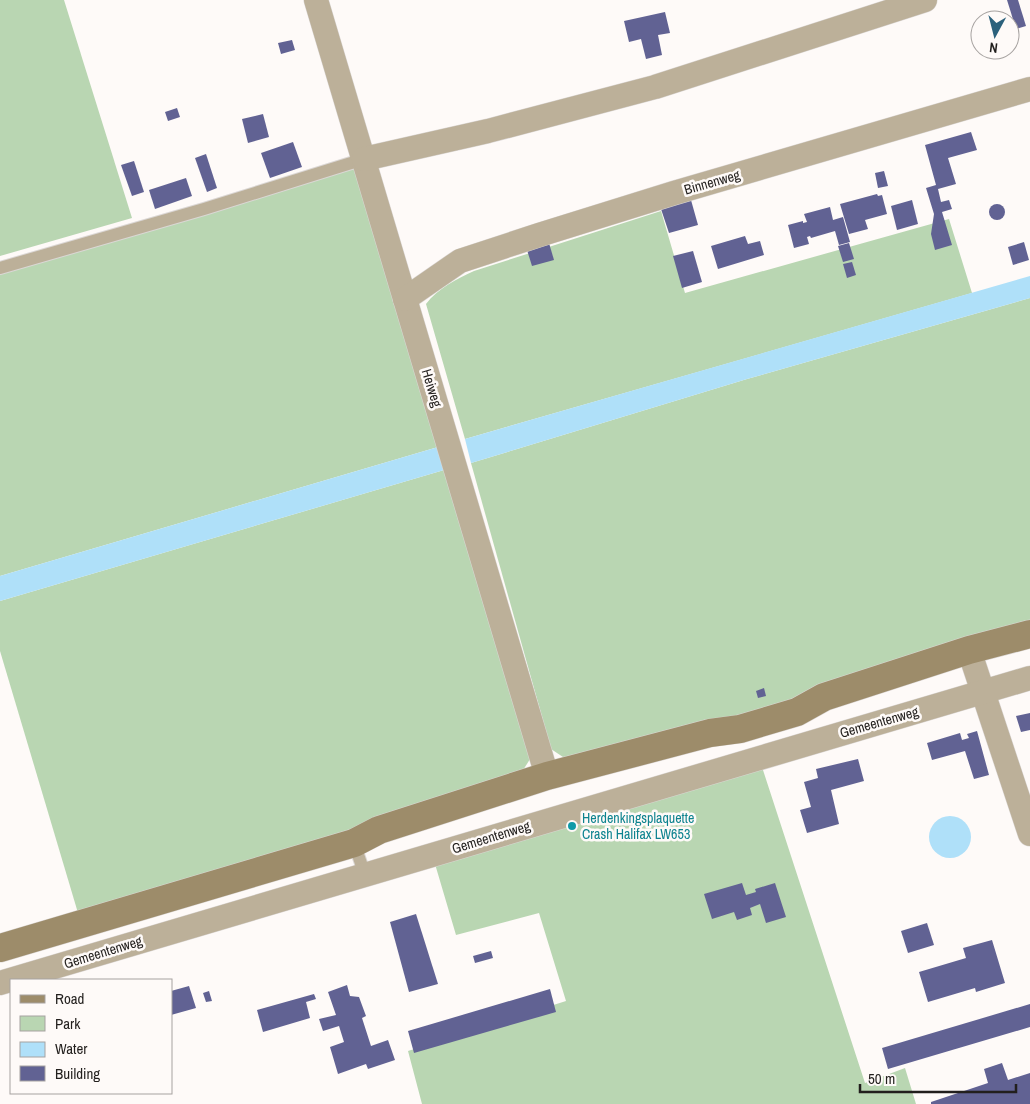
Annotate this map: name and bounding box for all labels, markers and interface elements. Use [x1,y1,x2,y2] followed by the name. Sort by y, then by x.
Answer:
[970,10,1020,60] north arrow
[988,38,999,57] text: N
[682,165,743,199] street label: Binnenweg
[418,367,446,410] street label: Heiweg
[838,702,921,742] street label: Gemeentenweg
[582,809,694,843] place label: Herdenkingsplaquette Crash Halifax LW653
[450,816,533,857] street label: Gemeentenweg
[566,820,578,832] marker: Herdenkingsplaquette Crash Halifax LW653
[62,931,145,972] street label: Gemeentenweg
[10,979,172,1094] legend
[55,988,84,1009] text: Road
[55,1013,81,1034] text: Park
[55,1038,87,1059] text: Water
[860,1062,1016,1094] scale bar
[55,1063,100,1084] text: Building
[868,1068,895,1089] text: 50 m

